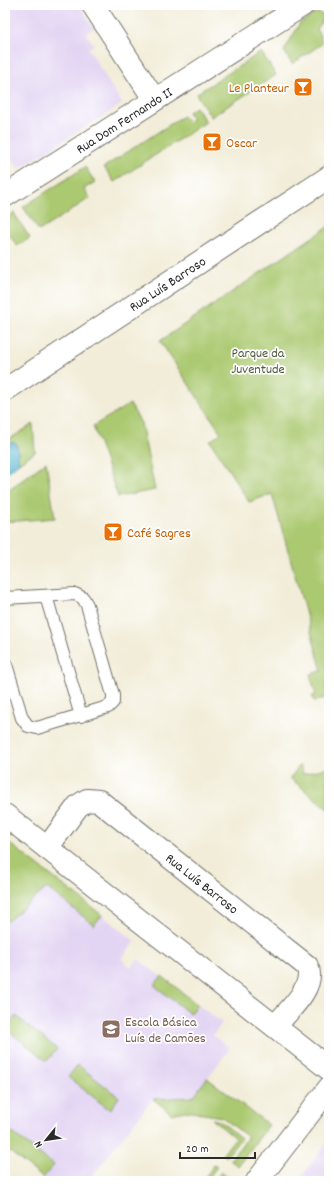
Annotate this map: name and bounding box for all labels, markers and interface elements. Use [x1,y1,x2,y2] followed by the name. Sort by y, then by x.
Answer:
[292,76,314,98] bar icon: Le Planteur
[229,79,290,99] place label: Le Planteur
[73,83,177,160] street label: Rua Dom Fernando II
[201,131,223,153] bar icon: Oscar
[226,134,258,154] place label: Oscar
[126,253,211,318] street label: Rua Luís Barroso
[231,344,285,380] park label: Parque da Juventude
[102,521,124,543] bar icon: Café Sagres
[127,524,191,544] place label: Café Sagres
[160,849,242,920] street label: Rua Luís Barroso
[125,1013,206,1049] place label: Escola Básica Luís de Camões
[100,1018,122,1040] school or university icon: Escola Básica Luís de Camões
[26,1120,66,1160] north arrow
[180,1134,255,1160] scale bar
[31,1137,47,1150] text: N
[186,1141,209,1158] text: 20 m

